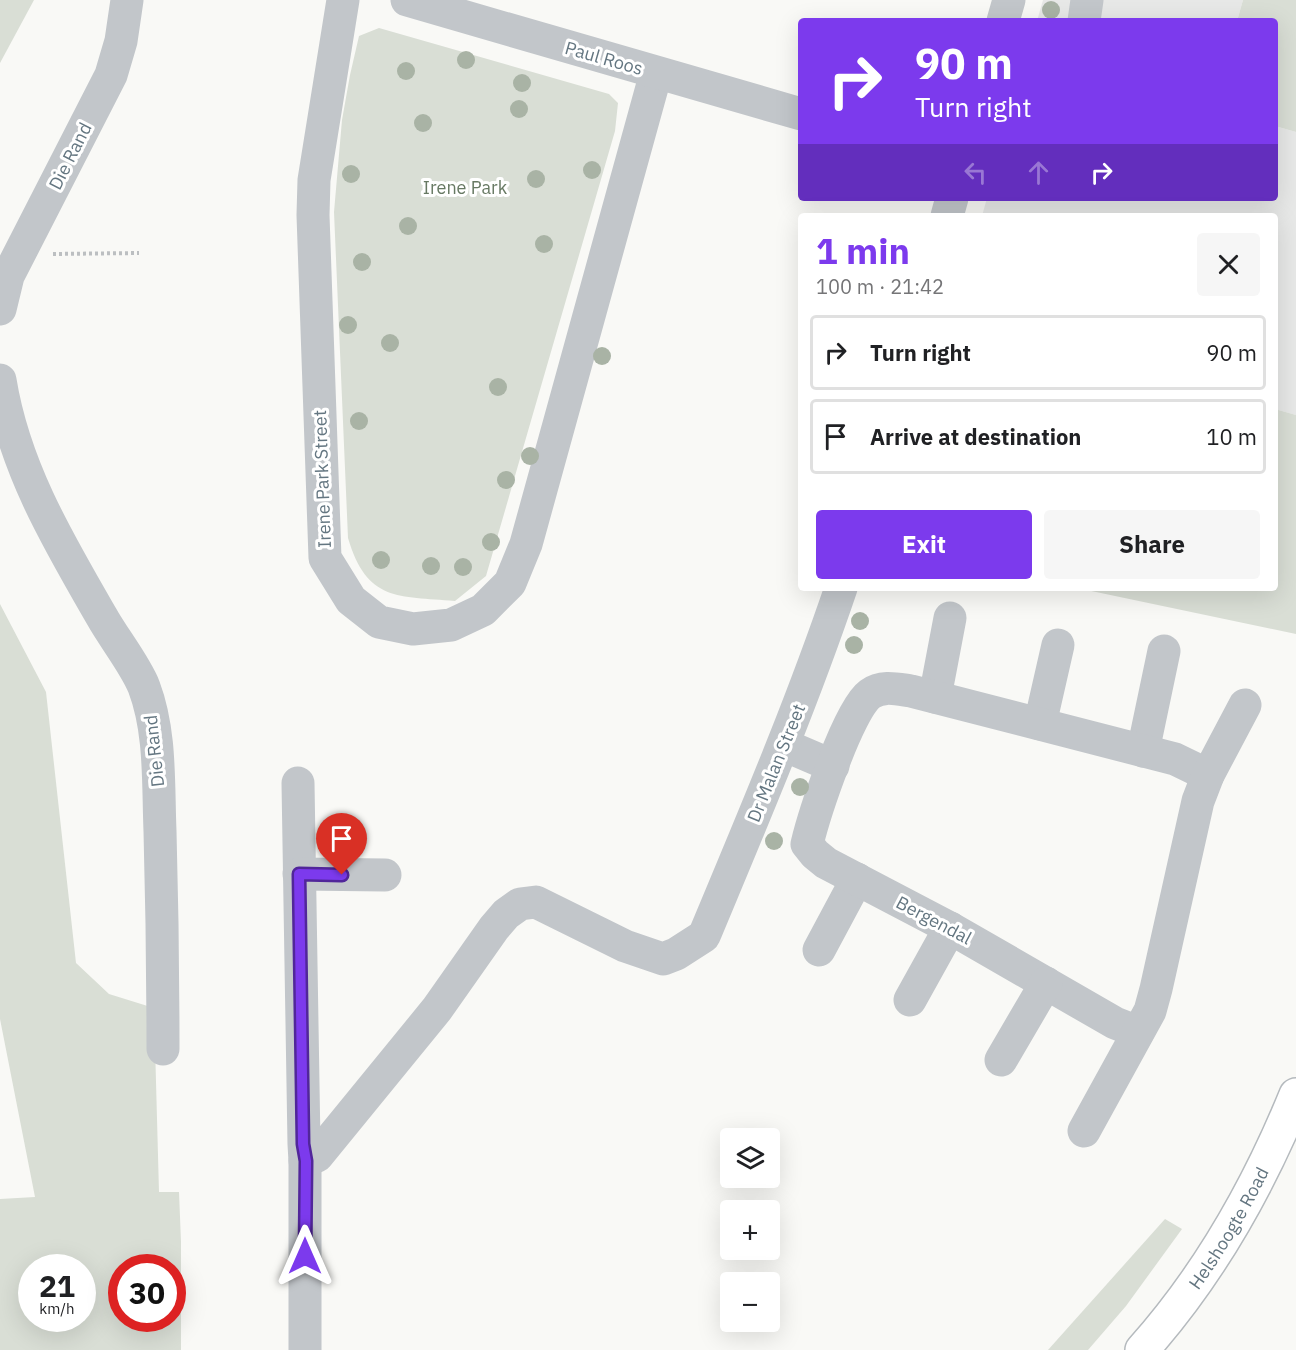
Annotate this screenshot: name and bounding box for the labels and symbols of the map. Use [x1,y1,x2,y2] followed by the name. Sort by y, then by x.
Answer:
[562,36,646,80] street label: Paul Roos
[43,119,97,193] street label: Die Rand
[423,176,508,199] park label: Irene Park
[308,410,336,548] street label: Irene Park Street
[742,701,810,825] street label: Dr Malan Street
[139,714,169,788] street label: Die Rand
[316,813,367,875] pin
[892,891,976,950] street label: Bergendal
[1183,1163,1273,1293] street label: Helshoogte Road
[273,1224,337,1288] position arrow
[108,1254,186,1332] speed limit sign: 30

